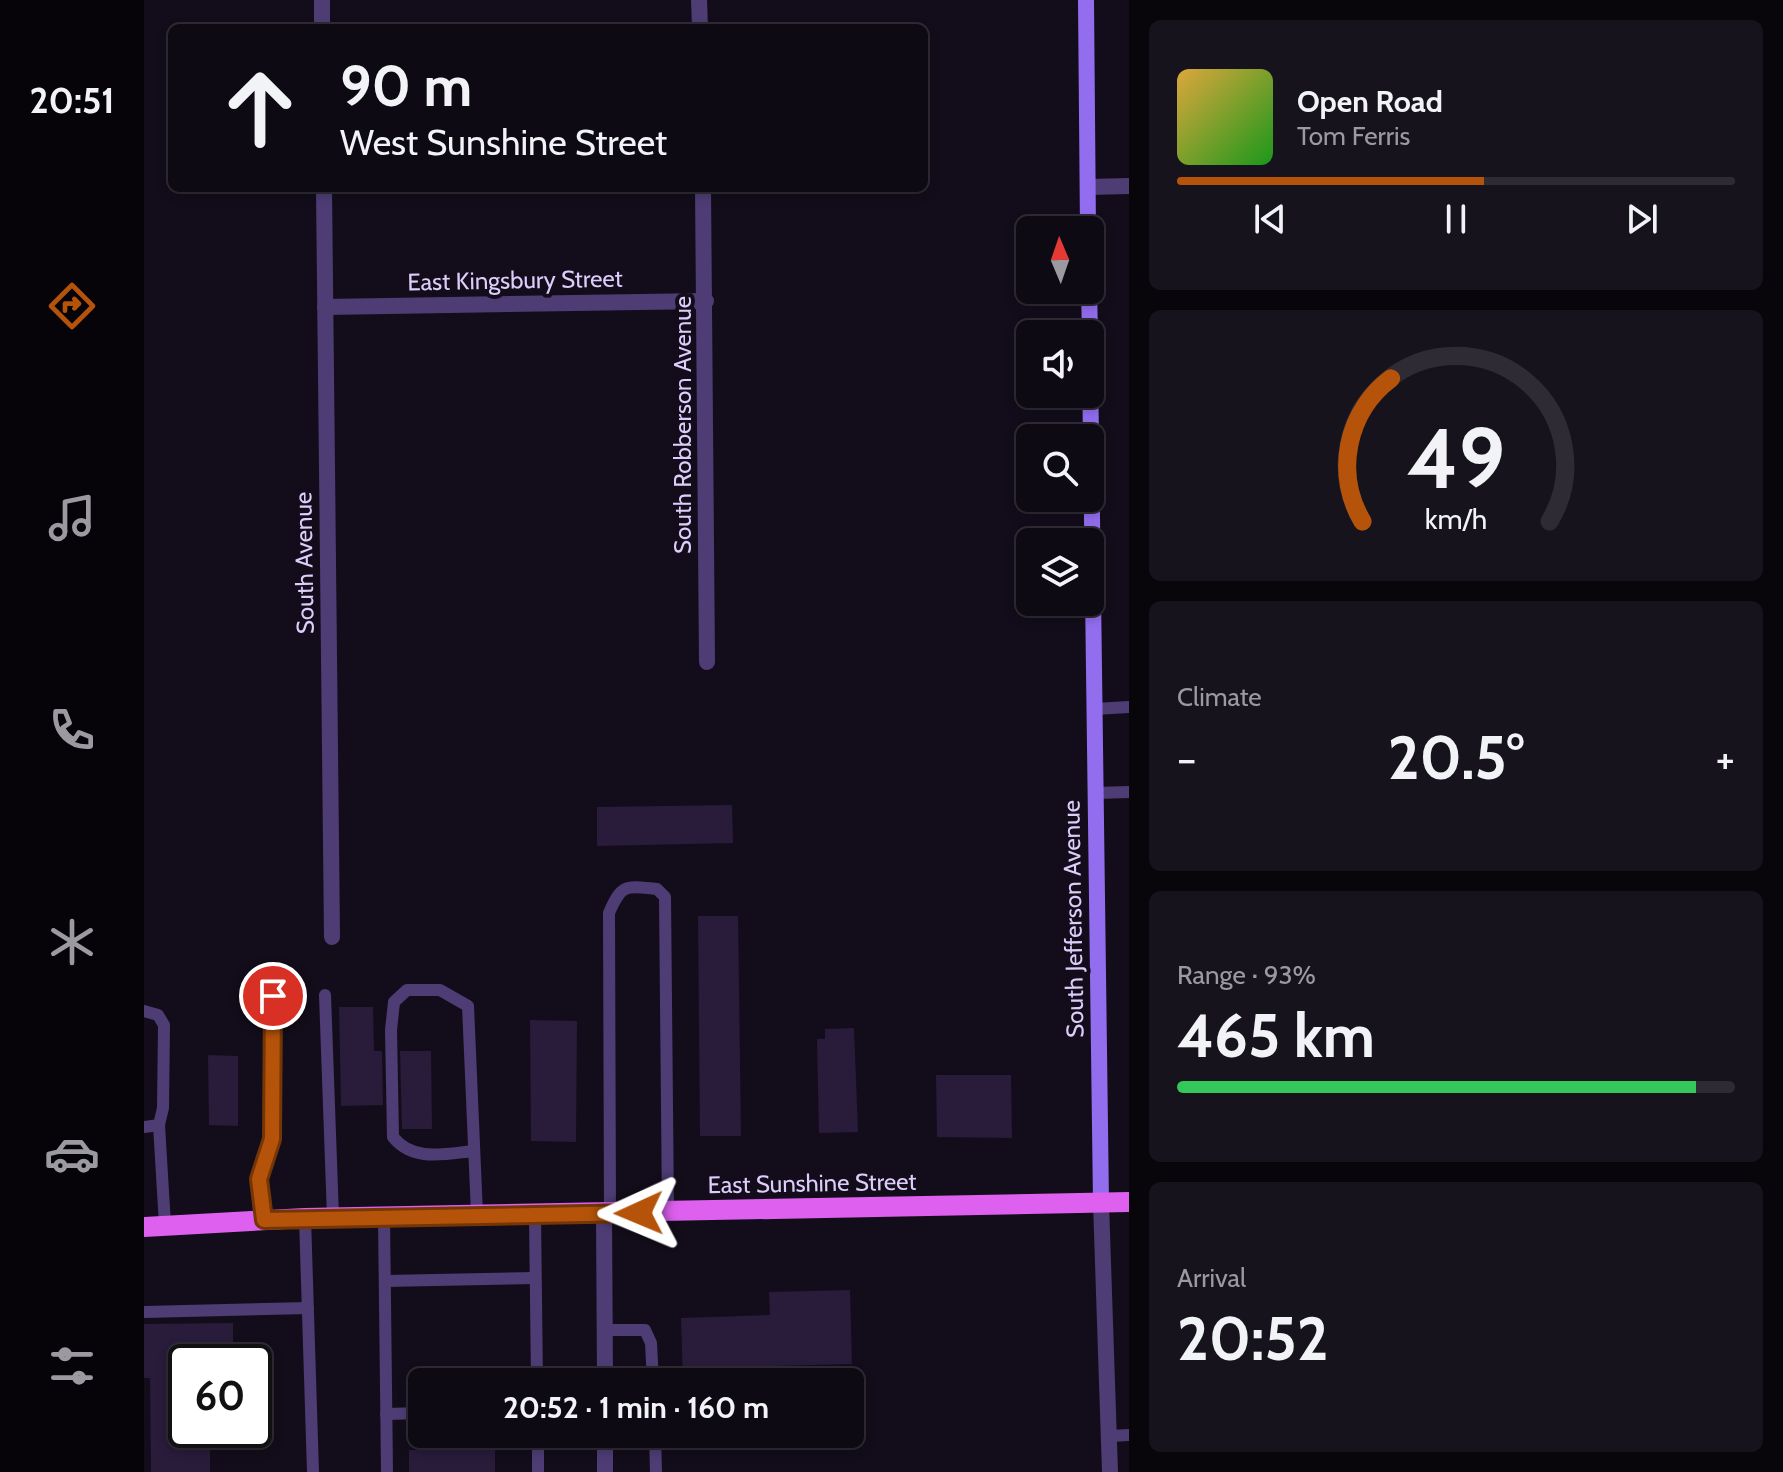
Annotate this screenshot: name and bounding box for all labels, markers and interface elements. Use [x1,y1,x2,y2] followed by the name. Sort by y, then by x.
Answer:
[340,52,472,120] text: 90 m
[208,56,312,160] icon: ahead
[29,78,115,122] text: 20:51
[1297,83,1443,120] text: Open Road
[340,120,667,164] text: West Sunshine Street
[1297,120,1410,152] text: Tom Ferris
[1248,197,1292,241] icon: previous
[1434,197,1478,241] icon: pause
[1620,197,1664,241] icon: next
[1016,216,1104,304] north arrow
[1016,216,1104,616] map controls
[407,264,623,296] street label: East Kingsbury Street
[44,278,100,334] icon: directions
[668,296,697,554] street label: South Robberson Avenue
[1016,320,1104,408] button: sound
[1407,407,1505,508] text: 49
[1016,424,1104,512] button: search
[44,490,100,546] icon: music
[288,492,320,634] street label: South Avenue
[1425,501,1487,536] text: km/h
[1016,528,1104,616] button: layers
[1177,681,1262,713] text: Climate
[44,702,100,758] icon: phone
[1388,721,1524,794] text: 20.5°
[1177,732,1196,785] text: −
[1716,732,1735,785] text: +
[1056,800,1090,1038] street label: South Jefferson Avenue
[44,914,100,970] icon: climate
[1177,959,1316,991] text: Range · 93%
[239,962,307,1030] pin
[251,974,295,1018] icon: arrive
[1177,999,1375,1072] text: 465 km
[44,1126,100,1182] icon: car
[707,1167,917,1199] street label: East Sunshine Street
[597,1171,681,1255] position arrow
[1177,1262,1246,1294] text: Arrival
[1177,1302,1328,1375] text: 20:52
[44,1338,100,1394] icon: filters
[168,1344,272,1448] speed limit sign: 60
[503,1389,769,1426] text: 20:52 · 1 min · 160 m

